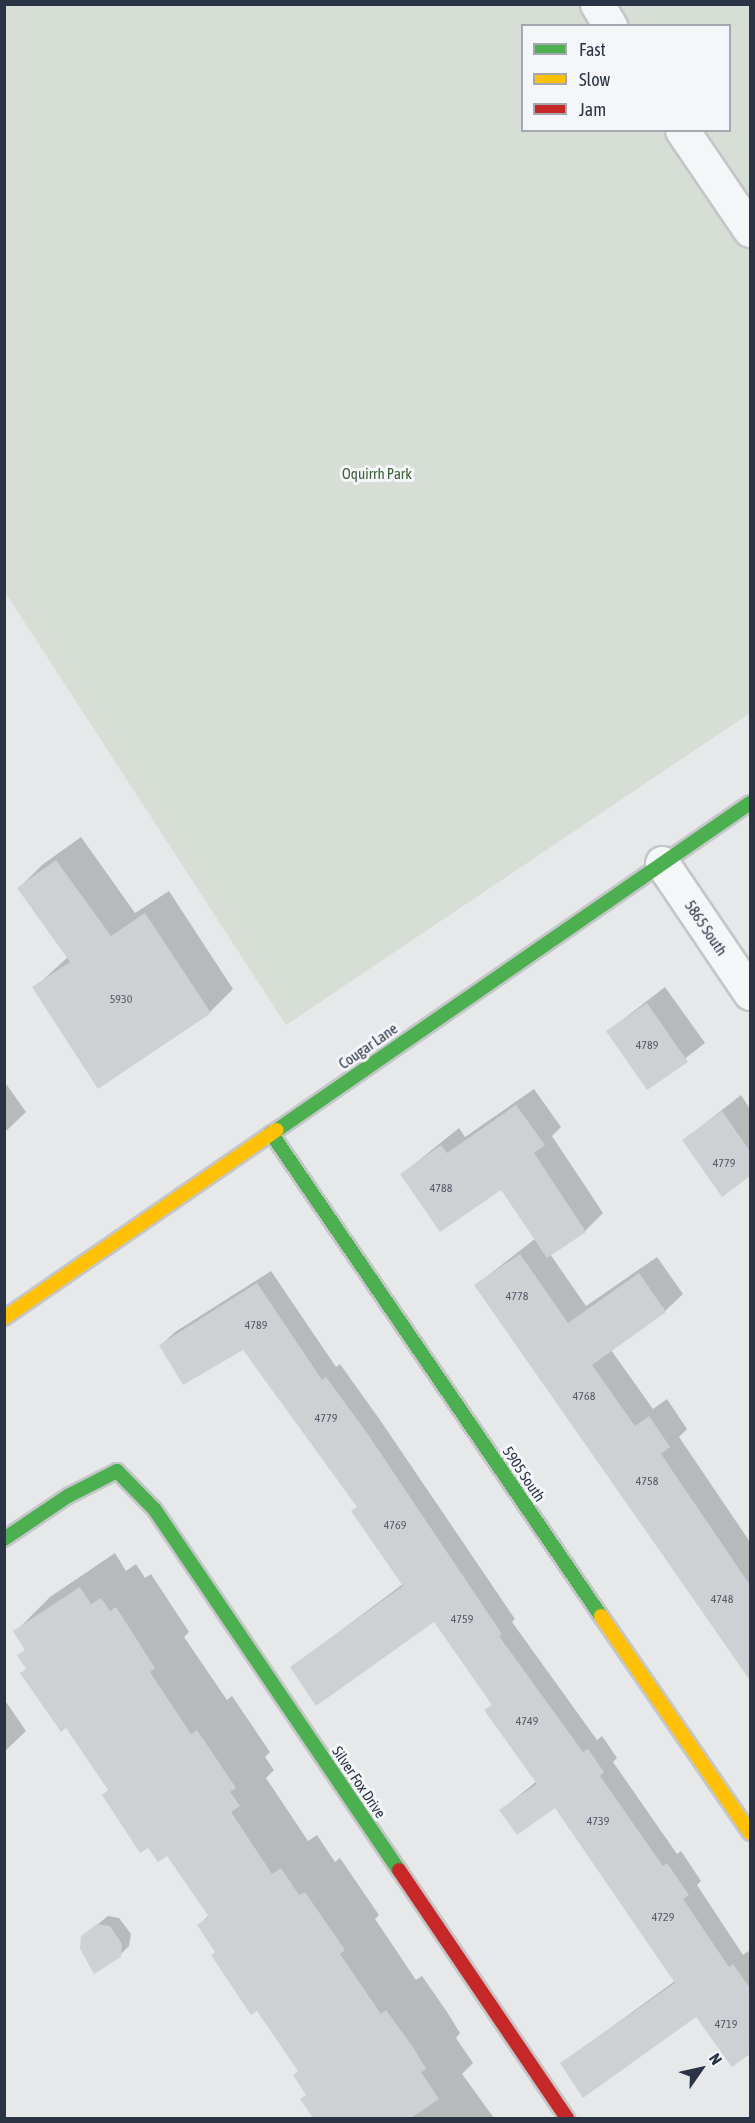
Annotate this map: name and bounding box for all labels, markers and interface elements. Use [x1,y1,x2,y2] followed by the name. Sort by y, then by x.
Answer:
[521,24,731,132] legend
[579,39,606,60] text: Fast
[579,69,610,90] text: Slow
[579,99,606,120] text: Jam
[342,465,412,483] park label: Oquirrh Park
[681,897,731,959] street label: 5865 South
[110,993,132,1007] house number: 5930
[335,1019,401,1073] street label: Cougar Lane
[636,1039,658,1053] house number: 4789
[713,1157,735,1171] house number: 4779
[430,1182,452,1196] house number: 4788
[506,1290,528,1304] house number: 4778
[245,1319,267,1333] house number: 4789
[573,1390,595,1404] house number: 4768
[315,1412,337,1426] house number: 4779
[499,1443,549,1505] street label: 5905 South
[636,1475,658,1489] house number: 4758
[384,1519,406,1533] house number: 4769
[711,1593,733,1607] house number: 4748
[451,1613,473,1627] house number: 4759
[516,1715,538,1729] house number: 4749
[328,1743,390,1821] street label: Silver Fox Drive
[587,1815,609,1829] house number: 4739
[652,1911,674,1925] house number: 4729
[715,2018,737,2032] house number: 4719
[671,2039,731,2099] north arrow
[706,2050,726,2068] text: N

